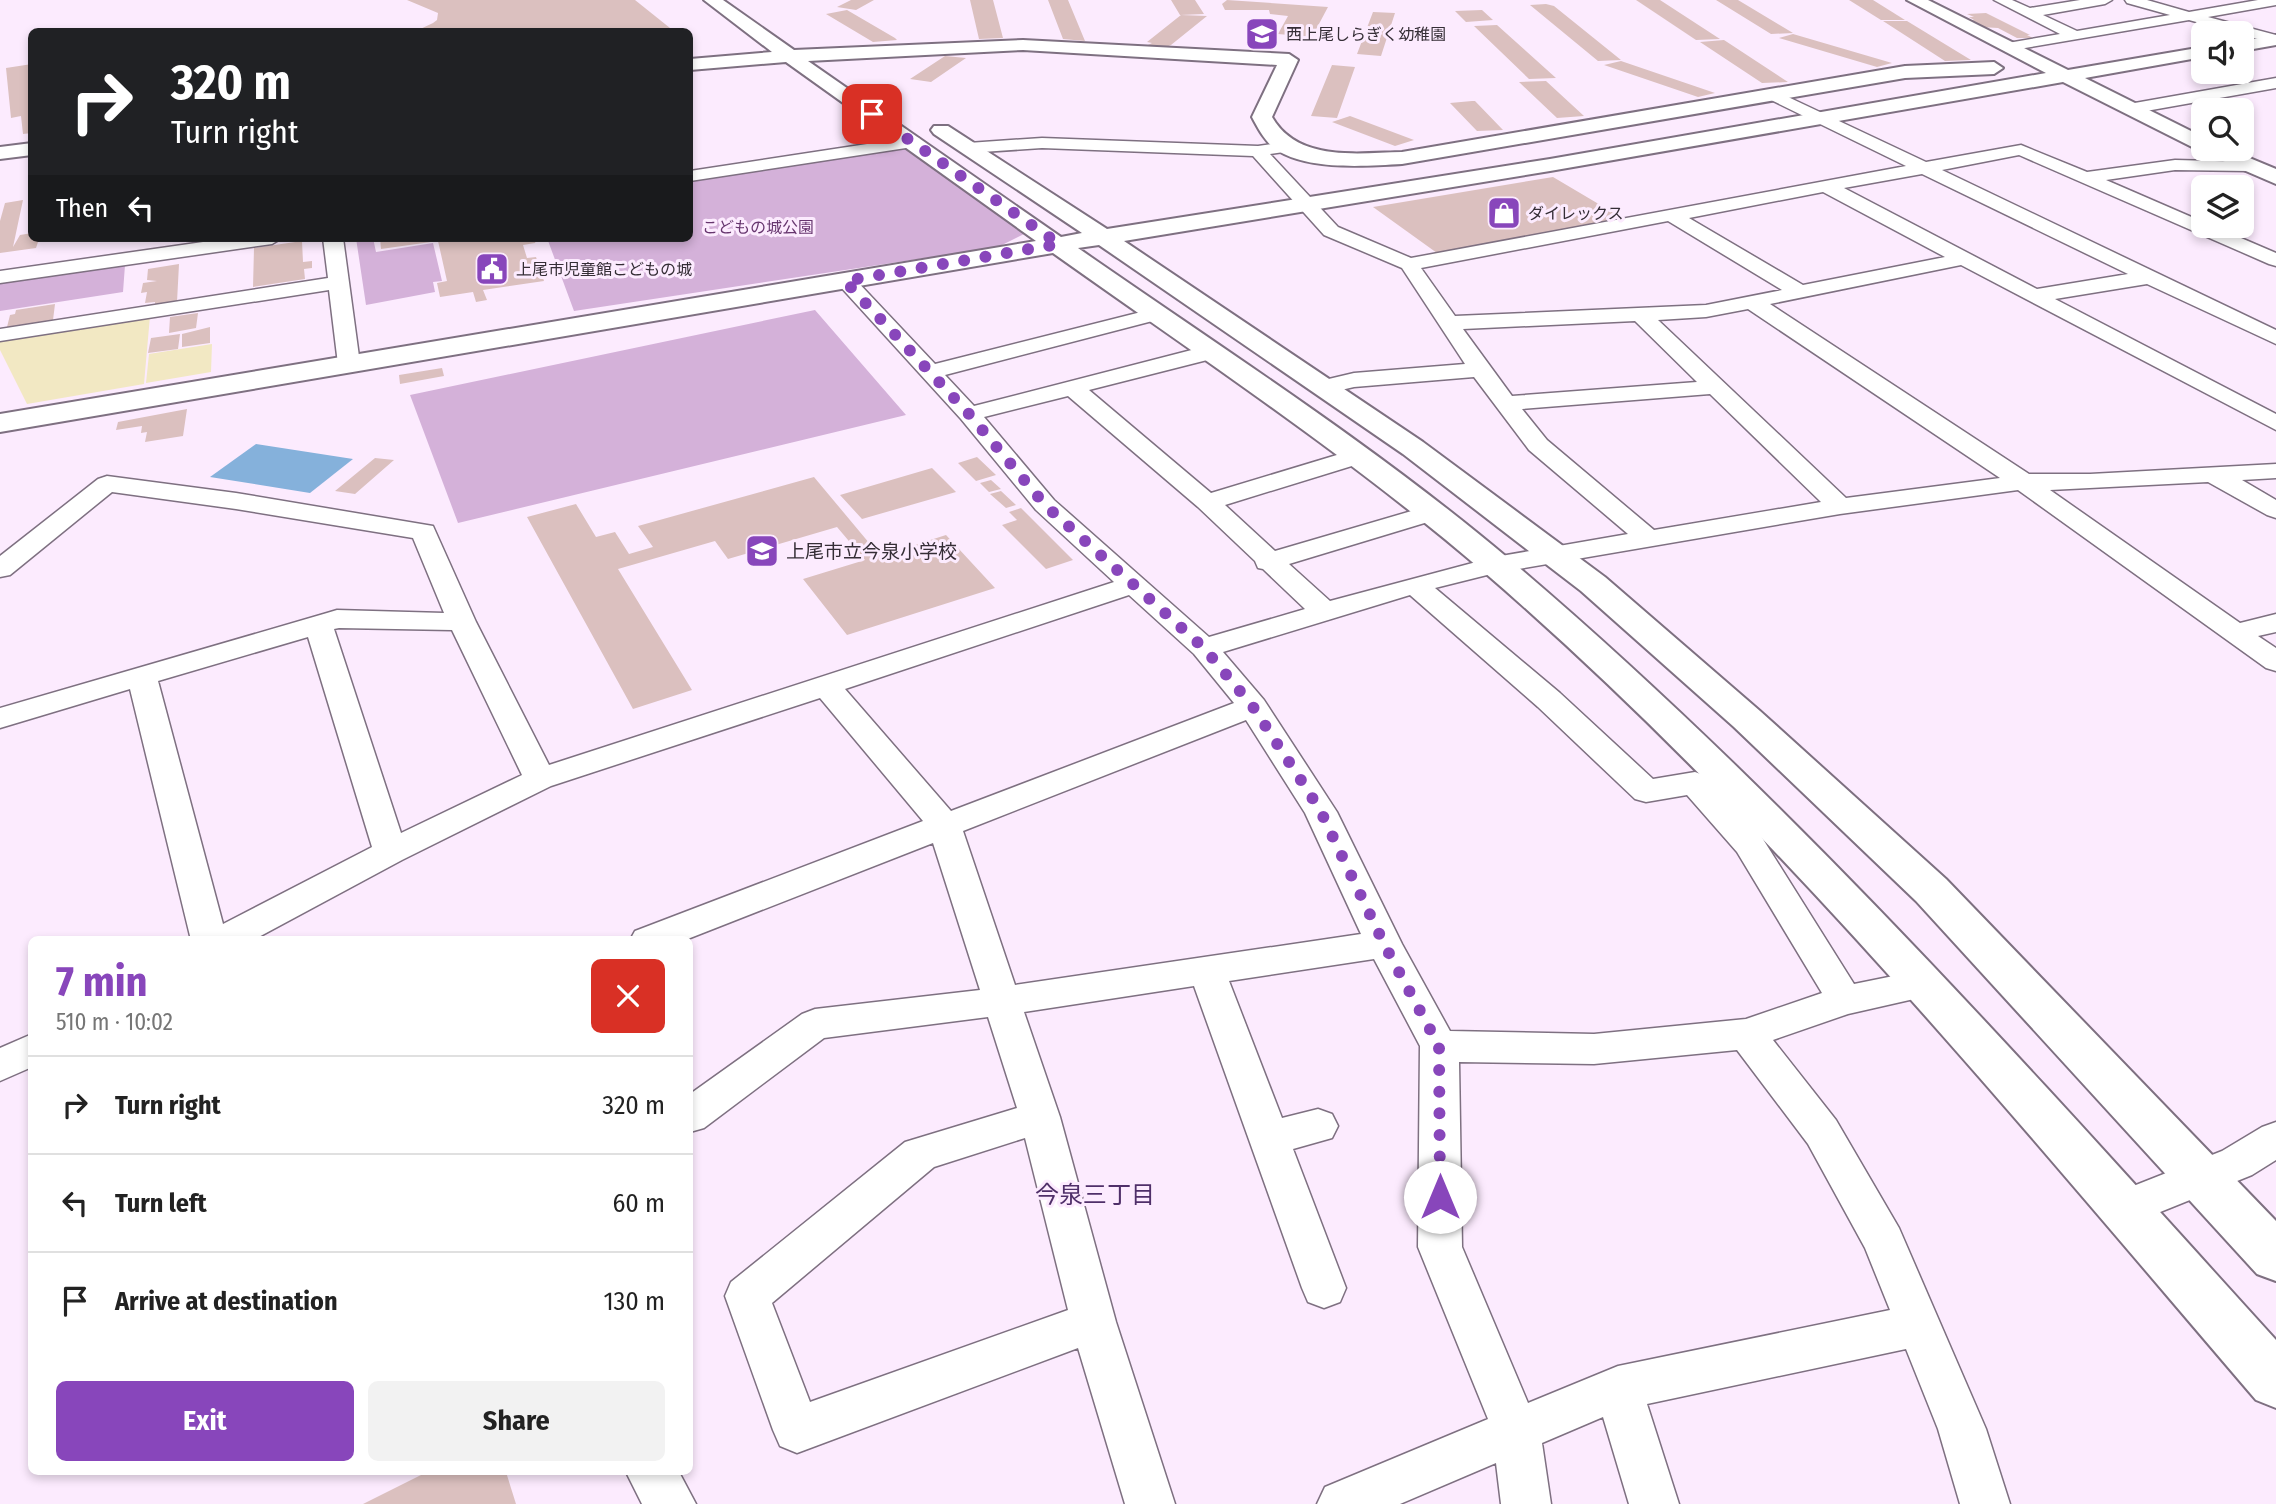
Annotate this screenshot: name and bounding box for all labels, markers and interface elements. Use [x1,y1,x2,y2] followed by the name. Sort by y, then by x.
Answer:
[1243,15,1281,53] school or university icon: 西上尾しらぎく幼稚園
[2191,21,2254,238] map controls
[2191,21,2254,84] button: sound
[1286,25,1446,44] place label: 西上尾しらぎく幼稚園
[171,53,291,112] text: 320 m
[56,56,147,147] icon: right
[842,84,902,144] pin
[853,95,891,133] icon: arrive
[2191,98,2254,161] button: search
[171,113,298,151] text: Turn right
[2191,175,2254,238] button: layers
[122,189,160,227] icon: left
[56,193,108,224] text: Then
[1485,194,1523,232] shop icon: ダイレックス
[1528,204,1624,223] place label: ダイレックス
[702,218,814,237] park label: こどもの城公園
[473,250,511,288] public building icon: 上尾市児童館こどもの城
[516,260,692,279] place label: 上尾市児童館こどもの城
[743,532,781,570] school or university icon: 上尾市立今泉小学校
[786,540,957,563] place label: 上尾市立今泉小学校
[56,957,148,1007] text: 7 min
[591,959,665,1033] button: close
[56,1008,173,1036] text: 510 m · 10:02
[56,1086,94,1124] icon: right
[115,1090,221,1121] text: Turn right
[602,1090,665,1121] text: 320 m
[1403,1160,1477,1234] position arrow
[1035,1181,1155,1209] district label: 今泉三丁目
[56,1184,94,1222] icon: left
[115,1188,207,1219] text: Turn left
[612,1188,665,1219] text: 60 m
[56,1282,94,1320] icon: arrive
[115,1286,338,1317] text: Arrive at destination
[603,1286,665,1317] text: 130 m
[56,1381,354,1461] button: Exit
[368,1381,665,1461] button: Share

